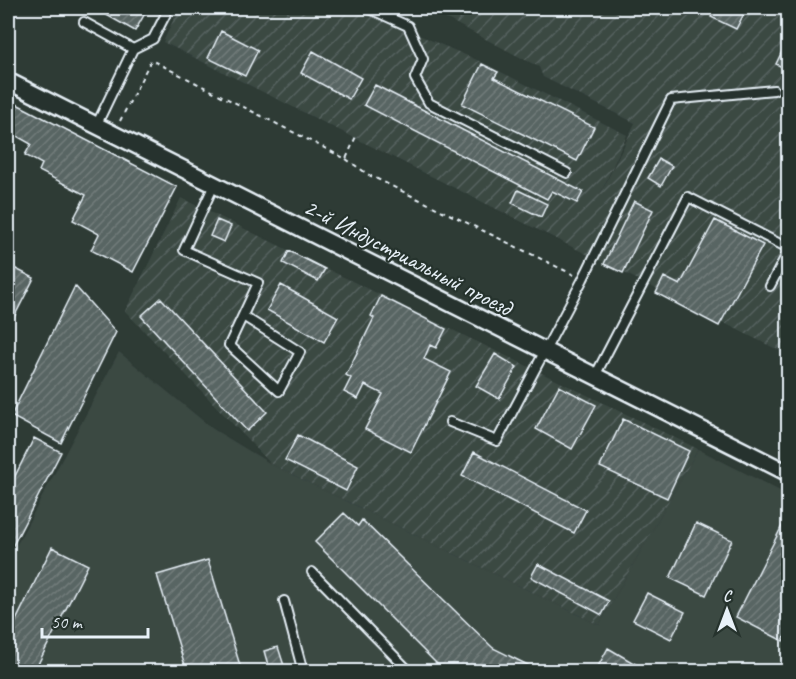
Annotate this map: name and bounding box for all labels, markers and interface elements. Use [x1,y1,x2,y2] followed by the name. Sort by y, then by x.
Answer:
[299,192,519,324] street label: 2-й Индустриальный проезд
[697,580,757,640] north arrow
[723,586,733,606] text: С
[42,601,148,639] scale bar
[51,611,84,633] text: 50 m

